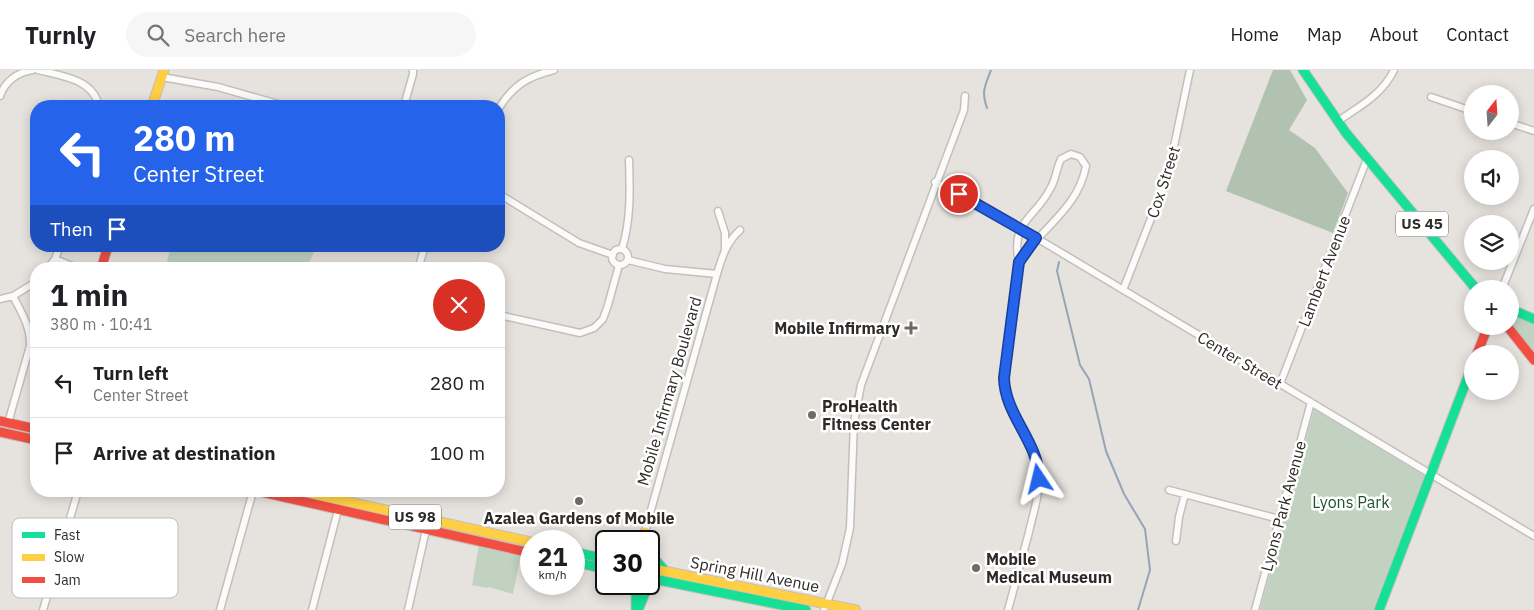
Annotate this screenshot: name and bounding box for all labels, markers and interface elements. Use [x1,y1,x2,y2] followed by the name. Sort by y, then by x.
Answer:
[126,12,476,57] search box
[25,19,96,51] text: Turnly
[144,21,172,49] icon: search
[184,23,286,47] text: Search here
[1231,23,1279,46] text: Home
[1307,23,1342,46] text: Map
[1370,23,1418,46] text: About
[1446,23,1509,46] text: Contact
[1464,85,1519,140] north arrow
[1464,85,1519,400] map controls
[133,115,236,161] text: 280 m
[50,120,115,185] icon: left
[1142,143,1184,221] street label: Cox Street
[1464,150,1519,205] button: sound
[133,159,265,188] text: Center Street
[938,173,980,215] pin
[945,180,973,208] icon: arrive
[1294,212,1354,329] street label: Lambert Avenue
[1396,212,1448,236] road number: US 45
[103,215,131,243] icon: arrive
[1464,215,1519,270] button: layers
[50,217,93,241] text: Then
[50,275,128,314] text: 1 min
[433,279,485,331] button: close
[1464,280,1519,335] button: +
[632,294,706,488] street label: Mobile Infirmary Boulevard
[50,314,152,334] text: 380 m · 10:41
[774,318,900,338] place label: Mobile Infirmary
[904,321,918,335] marker: Mobile Infirmary
[1194,327,1286,393] street label: Center Street
[1464,345,1519,400] button: −
[93,361,169,385] text: Turn left
[50,369,78,397] icon: left
[430,371,485,395] text: 280 m
[93,385,189,405] text: Center Street
[822,396,931,434] place label: ProHealth Fitness Center
[806,409,818,421] marker: ProHealth Fitness Center
[1256,438,1310,574] street label: Lyons Park Avenue
[50,439,78,467] icon: arrive
[93,441,276,465] text: Arrive at destination
[430,441,485,465] text: 100 m
[1012,452,1064,504] position arrow
[1312,492,1390,512] park label: Lyons Park
[573,495,585,507] marker: Azalea Gardens of Mobile
[389,504,441,530] road number: US 98
[483,508,675,528] place label: Azalea Gardens of Mobile
[12,518,178,598] legend
[54,526,80,544] text: Fast
[595,530,660,595] speed limit sign: 30
[537,540,568,573] text: 21
[54,548,85,566] text: Slow
[986,549,1112,587] place label: Mobile Medical Museum
[689,552,821,596] street label: Spring Hill Avenue
[970,562,982,574] marker: Mobile Medical Museum
[538,567,567,582] text: km/h
[54,571,81,589] text: Jam

